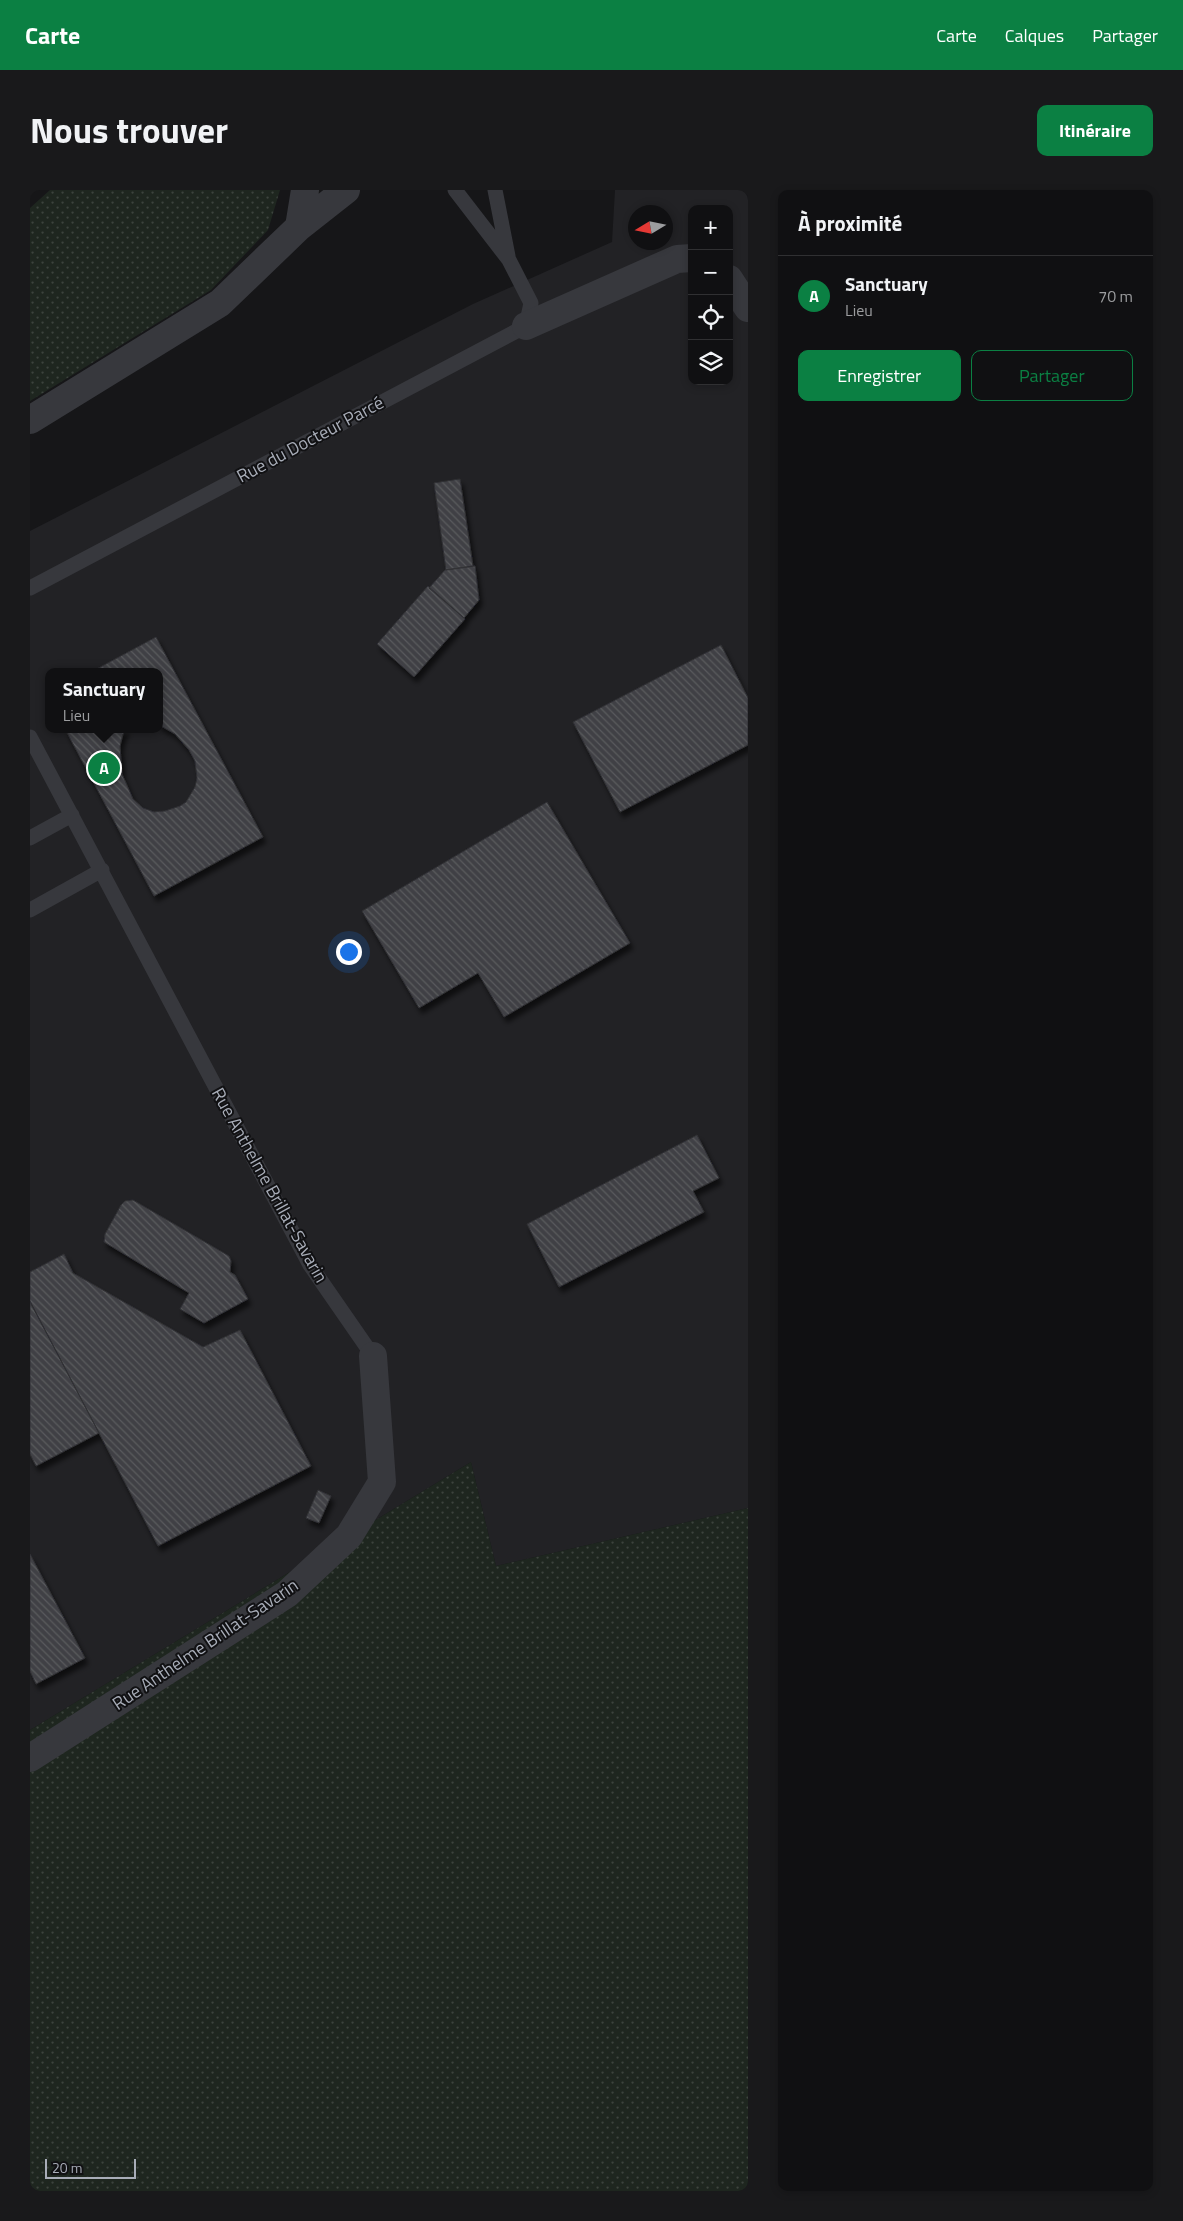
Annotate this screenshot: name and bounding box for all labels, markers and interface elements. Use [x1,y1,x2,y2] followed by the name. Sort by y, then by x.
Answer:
[25,17,80,53] text: Carte
[936,22,977,49] text: Carte
[1005,22,1064,49] text: Calques
[1092,22,1158,49] text: Partager
[30,103,228,157] text: Nous trouver
[1037,105,1153,156] button: Itinéraire
[628,205,673,250] north arrow
[688,205,733,385] map controls
[688,205,733,250] button: +
[798,207,902,239] text: À proximité
[688,250,733,295] button: −
[845,269,928,298] text: Sanctuary
[809,284,819,308] text: A
[1098,284,1133,308] text: 70 m
[688,295,733,340] button: locate
[845,298,873,322] text: Lieu
[688,340,733,385] button: layers
[798,350,961,401] button: Enregistrer
[971,350,1133,401] button: Partager
[232,389,388,489] street label: Rue du Docteur Parcé
[45,668,163,733] popup
[63,674,145,703] text: Sanctuary
[63,703,90,727] text: Lieu
[88,749,120,787] pin: A
[336,939,362,965] your location
[205,1083,335,1287] street label: Rue Anthelme Brillat-Savarin
[107,1572,303,1716] street label: Rue Anthelme Brillat-Savarin
[45,2156,136,2179] scale bar
[52,2157,82,2178] text: 20 m

